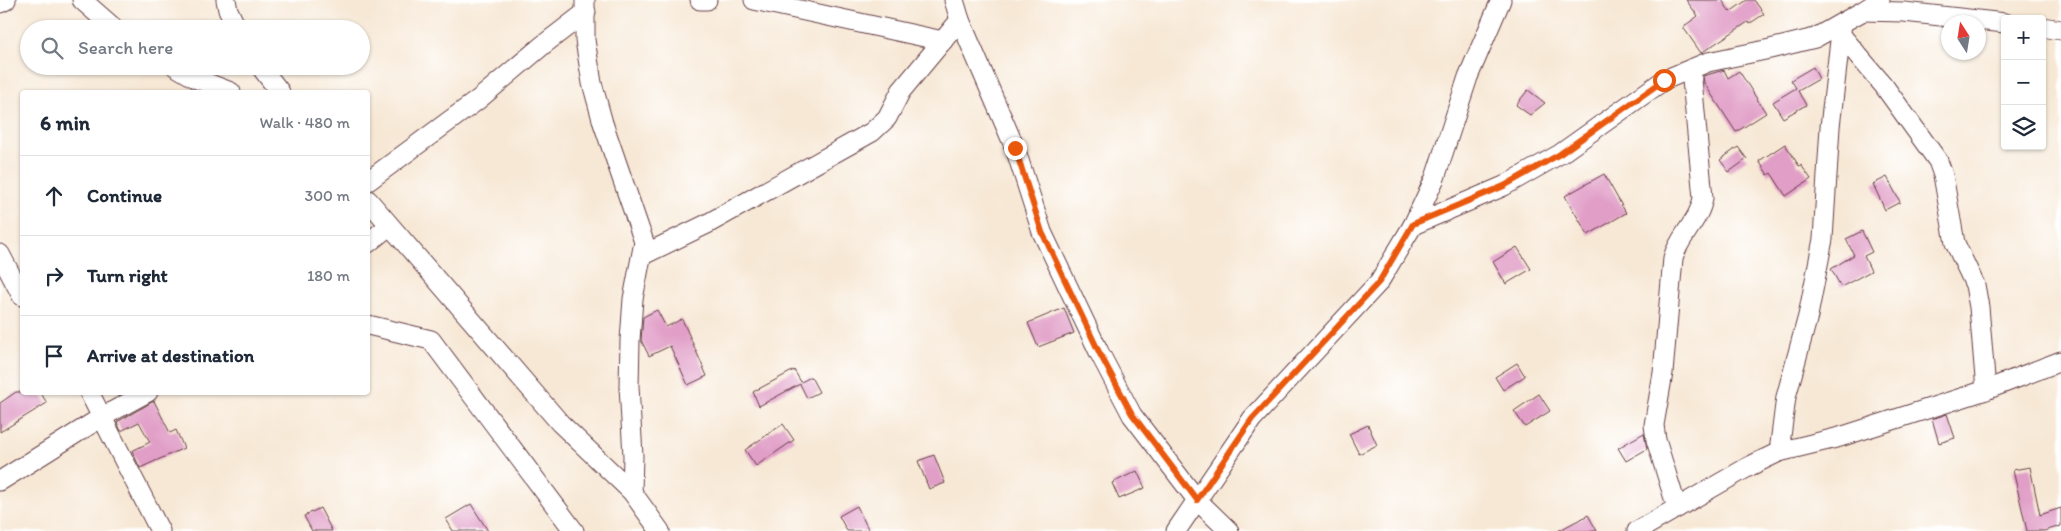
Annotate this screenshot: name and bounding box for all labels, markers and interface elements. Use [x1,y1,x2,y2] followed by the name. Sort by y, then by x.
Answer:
[1941,15,1986,60] north arrow
[2001,15,2046,150] map controls
[2001,15,2046,60] button: +
[20,20,370,75] search box
[38,34,66,62] icon: search
[78,36,173,59] text: Search here
[2001,60,2046,105] button: −
[1653,69,1676,92] route start
[2001,105,2046,150] button: layers
[40,110,90,135] text: 6 min
[260,113,350,132] text: Walk · 480 m
[1004,137,1027,160] route end
[40,182,68,210] icon: ahead
[87,184,162,207] text: Continue
[305,186,350,205] text: 300 m
[40,262,68,290] icon: right
[87,264,168,287] text: Turn right
[307,266,350,285] text: 180 m
[40,342,68,370] icon: arrive
[87,344,254,367] text: Arrive at destination

